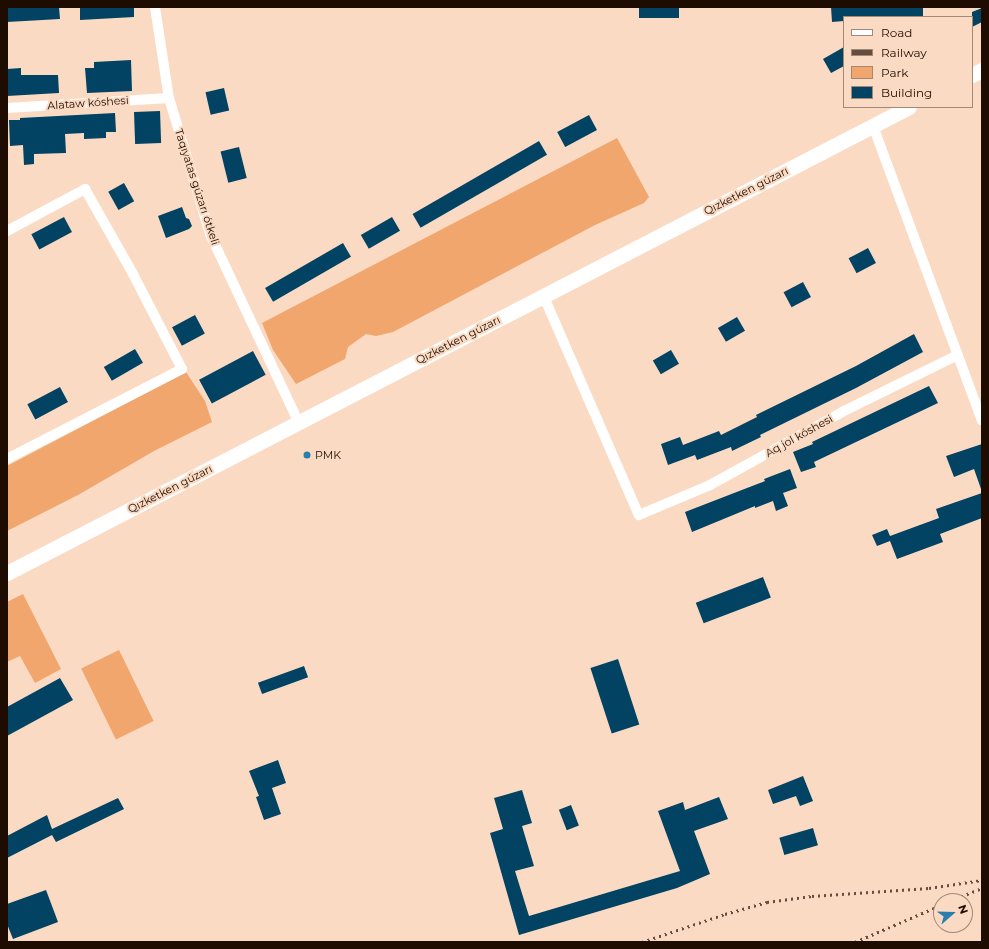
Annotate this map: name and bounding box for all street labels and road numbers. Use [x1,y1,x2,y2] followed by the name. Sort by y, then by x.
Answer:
[47,94,129,112] street label: Alataw kóshesi
[172,127,222,247] street label: Taqıyatas gúzarı ótkeli
[702,164,790,218] street label: Qızketken gúzarı
[414,313,502,367] street label: Qızketken gúzarı
[763,412,835,460] street label: Aq jol kóshesi
[126,462,214,516] street label: Qızketken gúzarı

